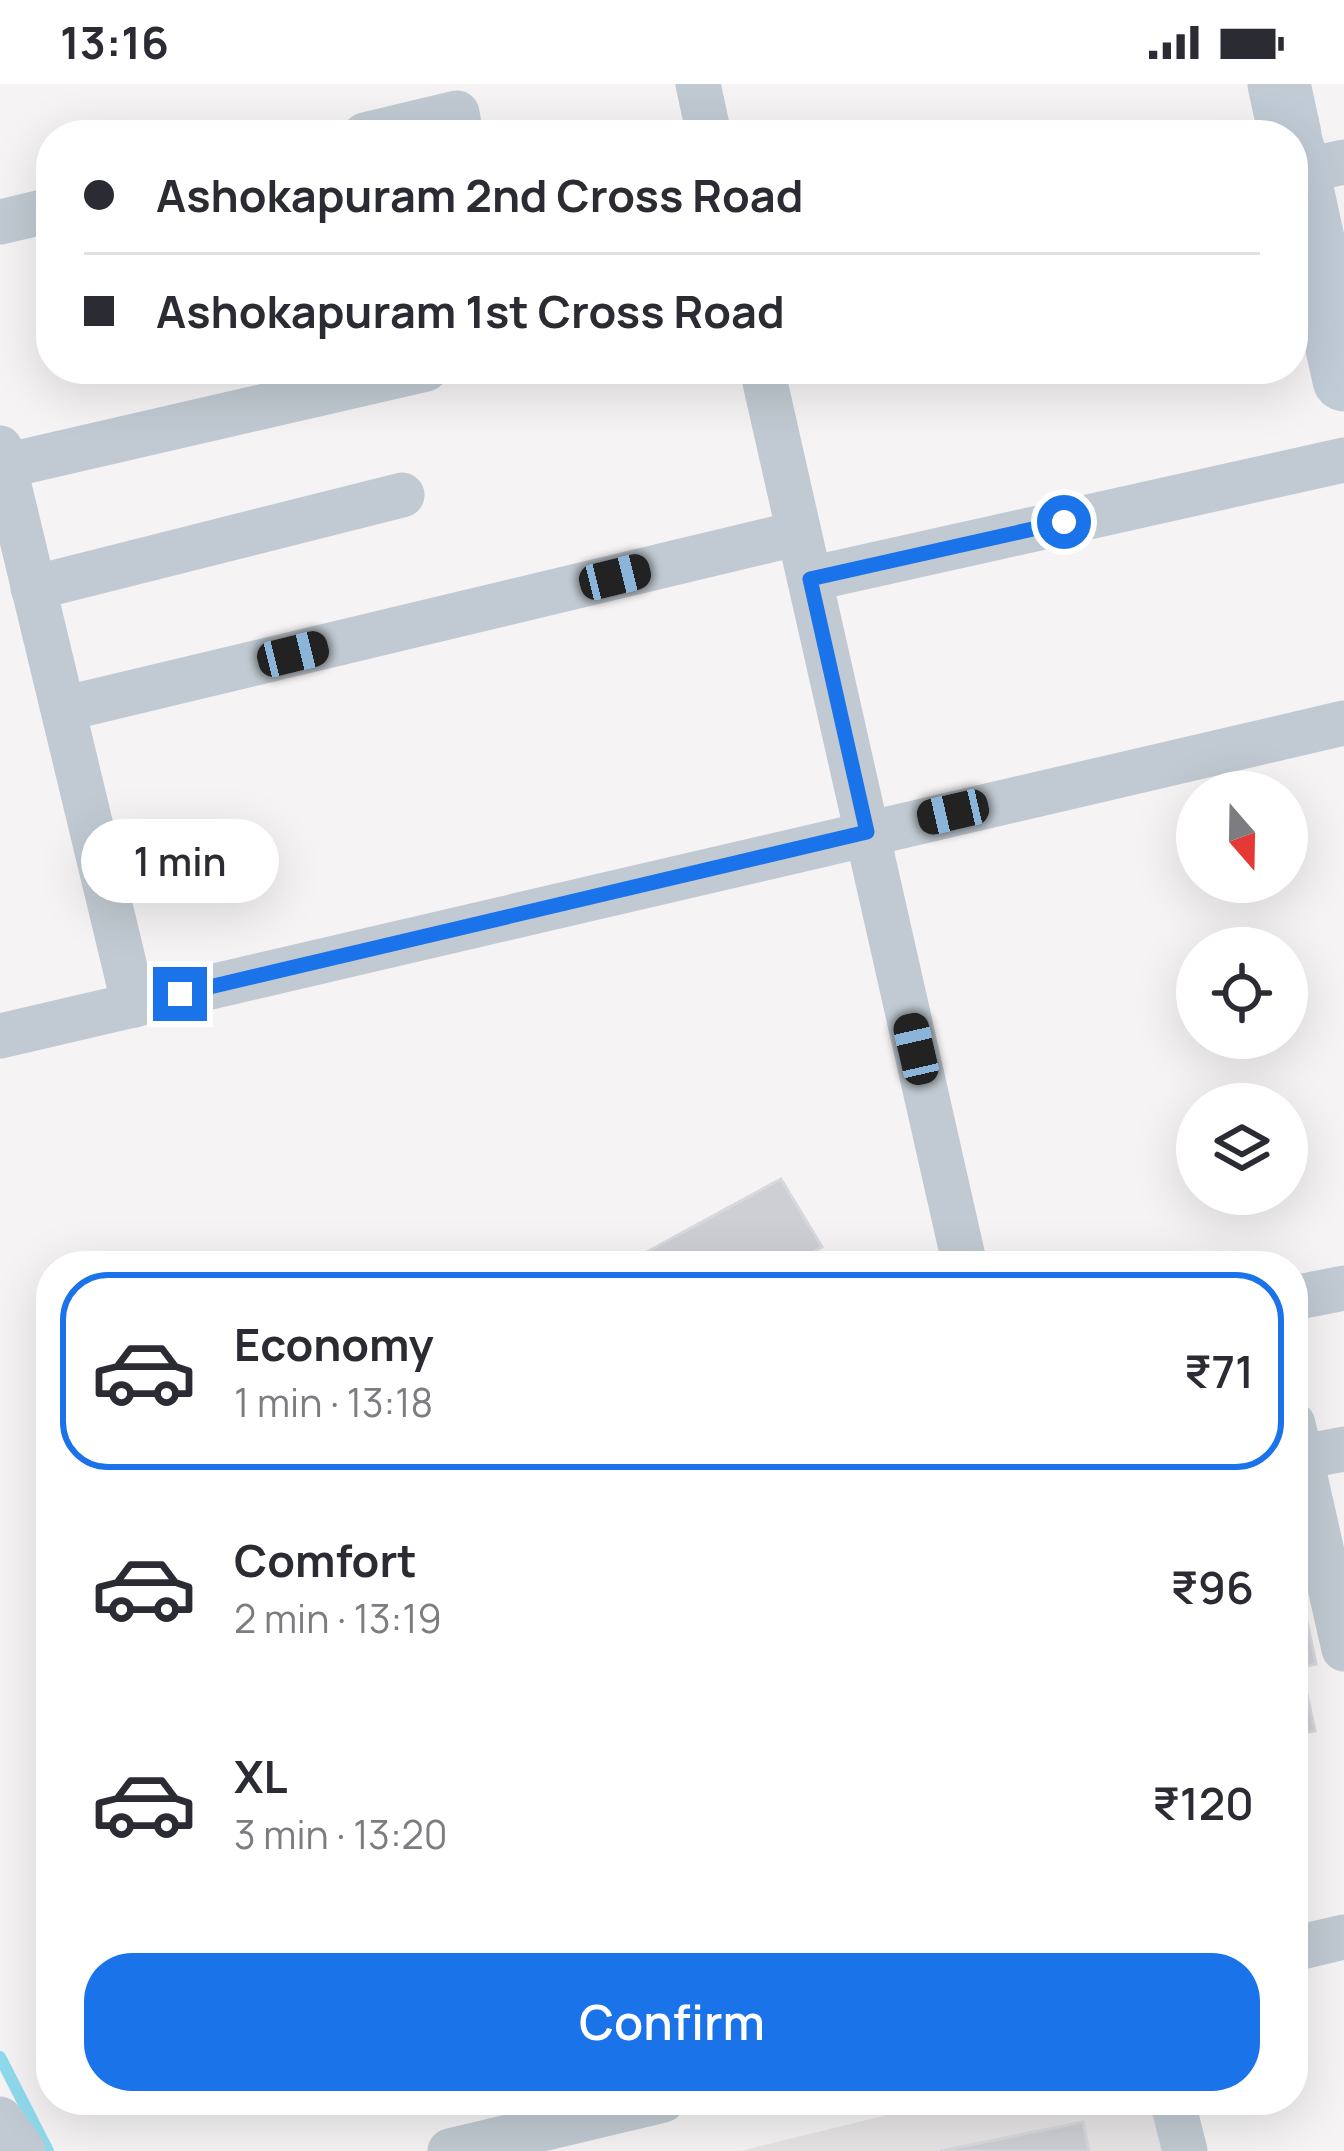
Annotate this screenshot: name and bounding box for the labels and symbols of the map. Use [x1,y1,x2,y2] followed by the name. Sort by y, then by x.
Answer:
[1037,495,1091,549] route start
[576,551,654,603] car
[254,628,332,680] car
[1176,771,1308,903] north arrow
[914,786,992,838] car
[81,820,279,904] callout: 1 min
[153,967,207,1021] route end
[890,1010,942,1088] car

